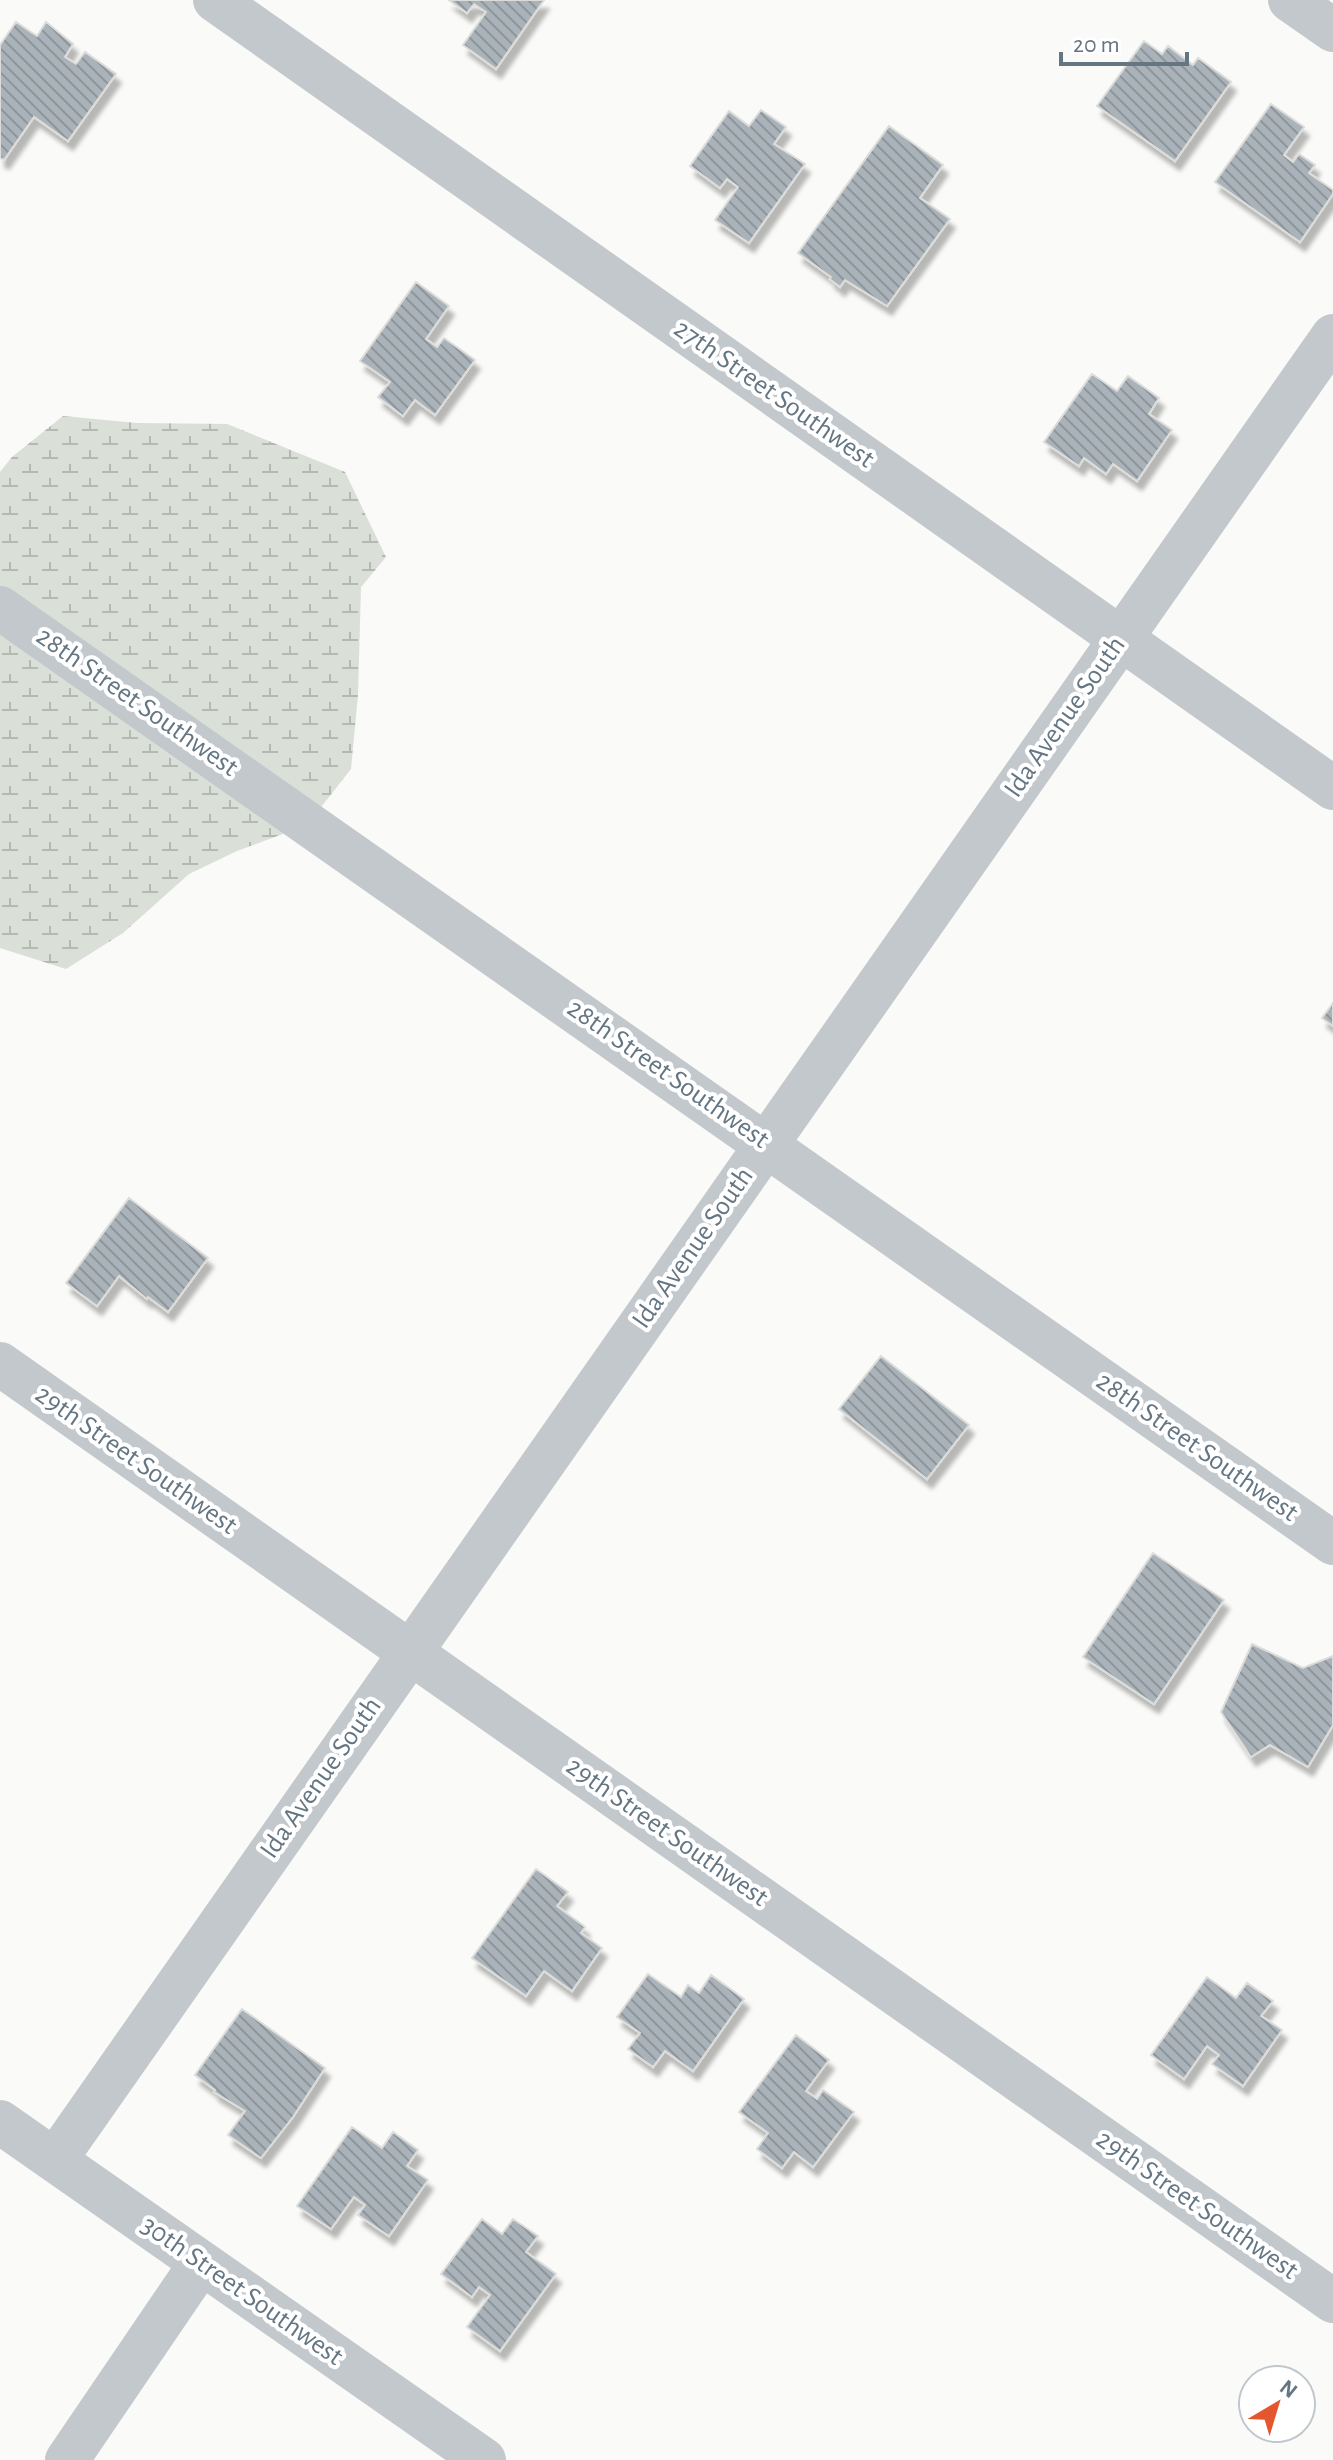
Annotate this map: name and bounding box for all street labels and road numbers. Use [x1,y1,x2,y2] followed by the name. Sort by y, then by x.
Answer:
[669,314,879,474] street label: 27th Street Southwest
[31,622,243,782] street label: 28th Street Southwest
[999,631,1131,803] street label: Ida Avenue South
[562,994,774,1154] street label: 28th Street Southwest
[627,1162,759,1334] street label: Ida Avenue South
[1091,1367,1303,1527] street label: 28th Street Southwest
[30,1380,242,1540] street label: 29th Street Southwest
[255,1692,387,1864] street label: Ida Avenue South
[561,1752,773,1912] street label: 29th Street Southwest
[1091,2125,1303,2285] street label: 29th Street Southwest
[136,2211,348,2371] street label: 30th Street Southwest

